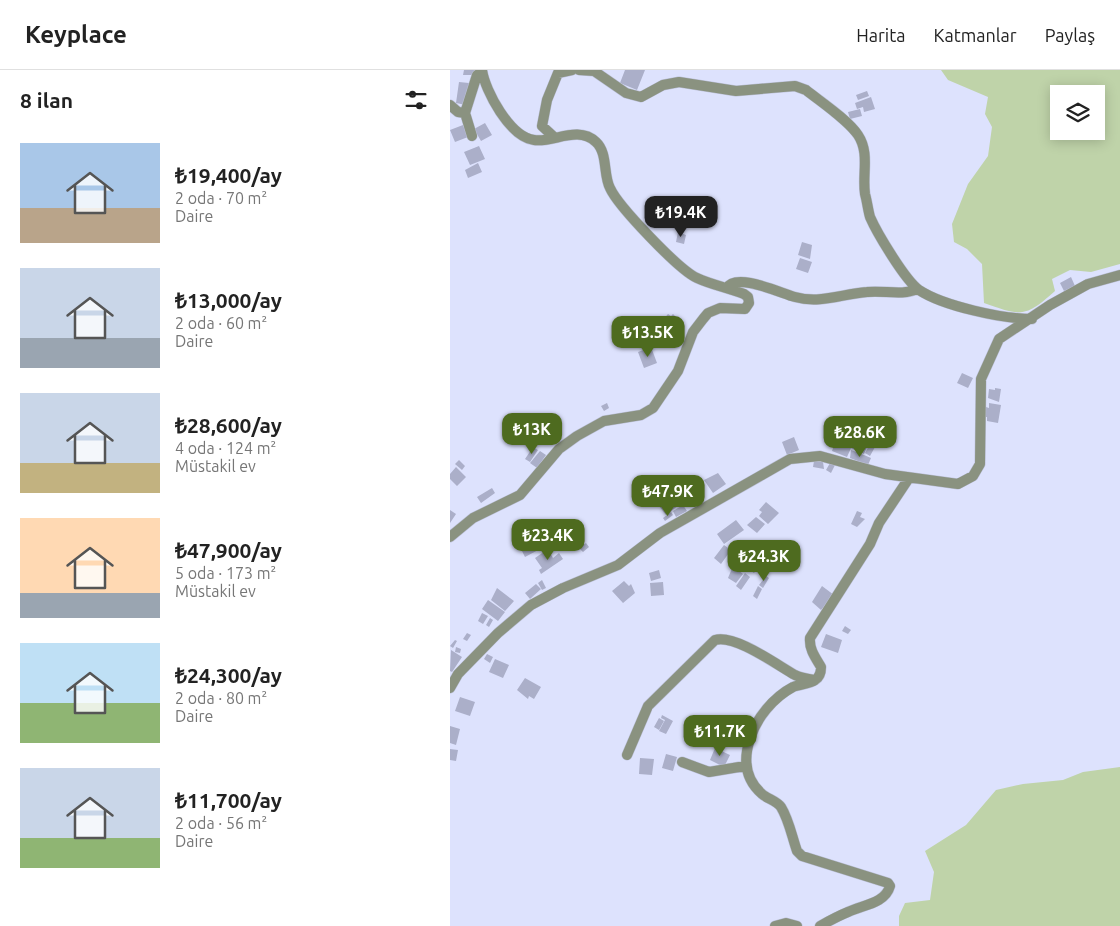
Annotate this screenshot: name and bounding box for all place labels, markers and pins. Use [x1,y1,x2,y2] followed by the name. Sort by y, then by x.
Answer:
[640,196,722,238] pin: ₺19.4K
[607,316,689,358] pin: ₺13.5K
[502,412,562,455] pin: ₺13K
[819,416,901,458] pin: ₺28.6K
[627,474,709,517] pin: ₺47.9K
[507,518,589,561] pin: ₺23.4K
[723,540,805,582] pin: ₺24.3K
[679,714,761,757] pin: ₺11.7K

